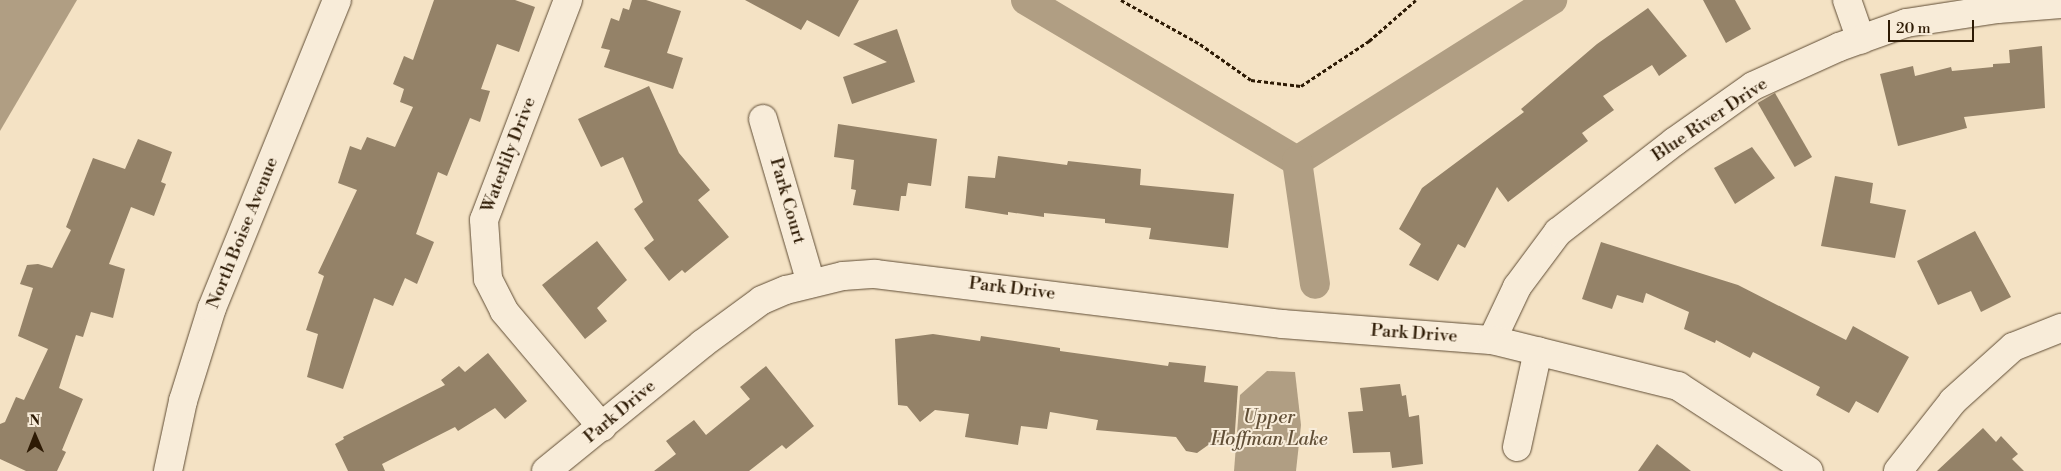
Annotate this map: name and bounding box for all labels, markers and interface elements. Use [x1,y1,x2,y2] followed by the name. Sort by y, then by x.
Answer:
[1891,10,1977,42] scale bar
[1896,19,1931,38] text: 20 m
[1648,73,1772,167] street label: Blue River Drive
[477,94,541,216] street label: Waterlily Drive
[203,154,283,312] street label: North Boise Avenue
[764,155,810,247] street label: Park Court
[968,273,1056,305] street label: Park Drive
[1370,320,1458,348] street label: Park Drive
[580,376,660,448] street label: Park Drive
[1210,407,1328,451] water label: Upper Hoffman Lake
[10,411,60,461] north arrow
[29,412,40,430] text: N

